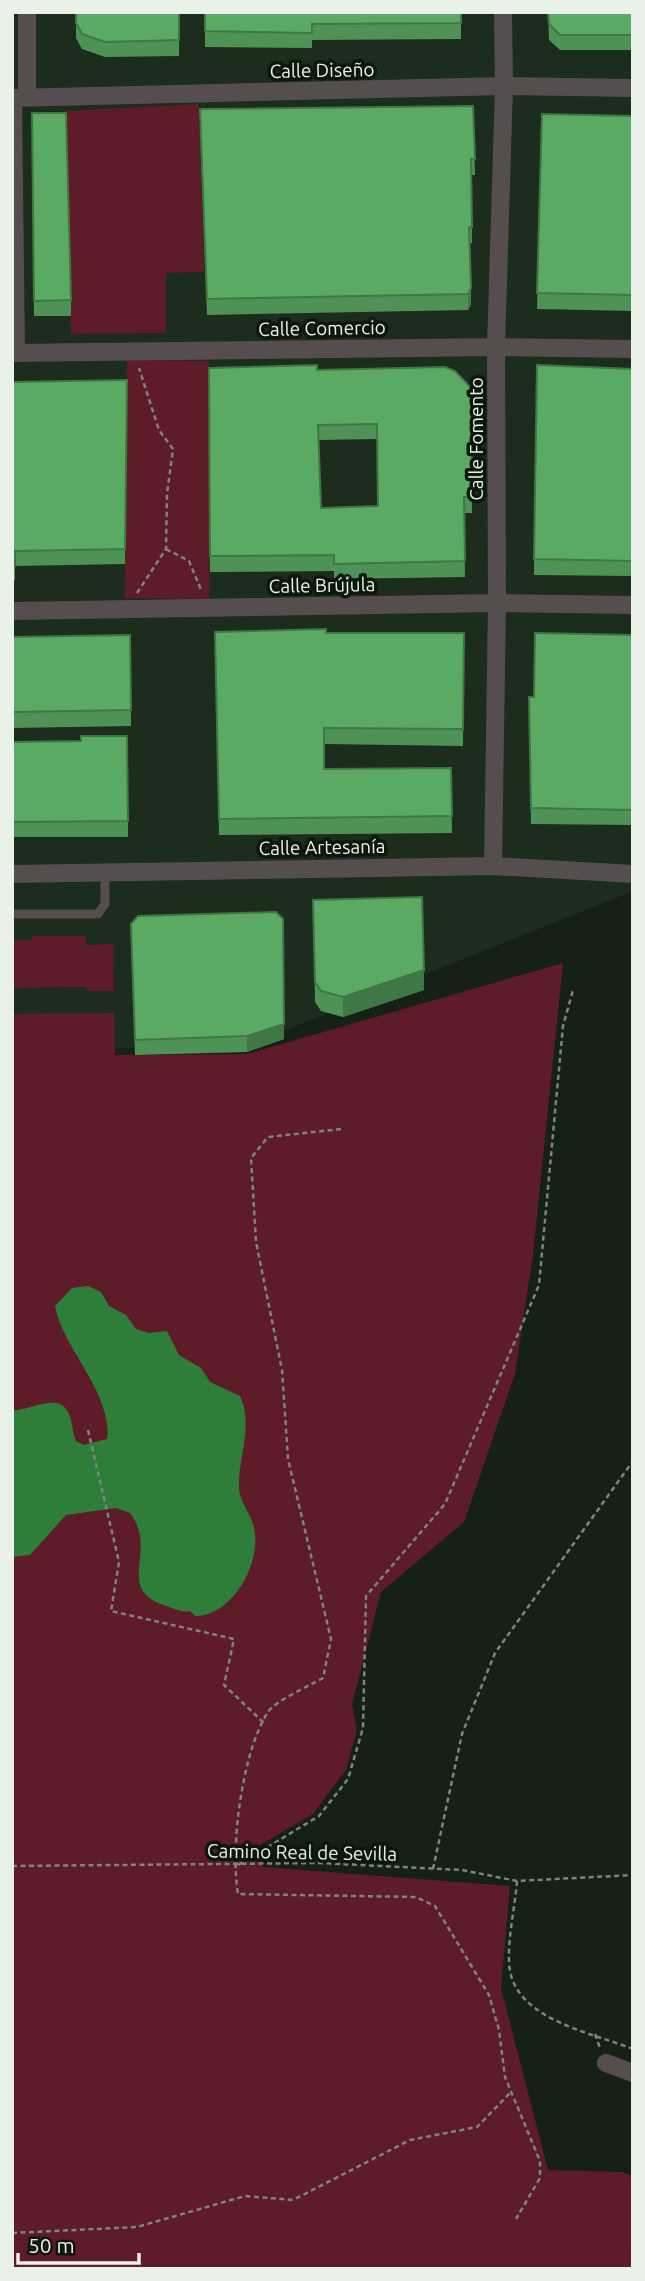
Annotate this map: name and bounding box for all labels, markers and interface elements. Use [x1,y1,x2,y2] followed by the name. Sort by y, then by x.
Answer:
[269,58,375,82] street label: Calle Diseño
[258,316,386,340] street label: Calle Comercio
[465,377,487,501] street label: Calle Fomento
[269,573,375,597] street label: Calle Brújula
[258,835,386,859] street label: Calle Artesanía
[207,1839,397,1865] street label: Camino Real de Sevilla
[18,2222,138,2266] scale bar
[28,2233,75,2257] text: 50 m

